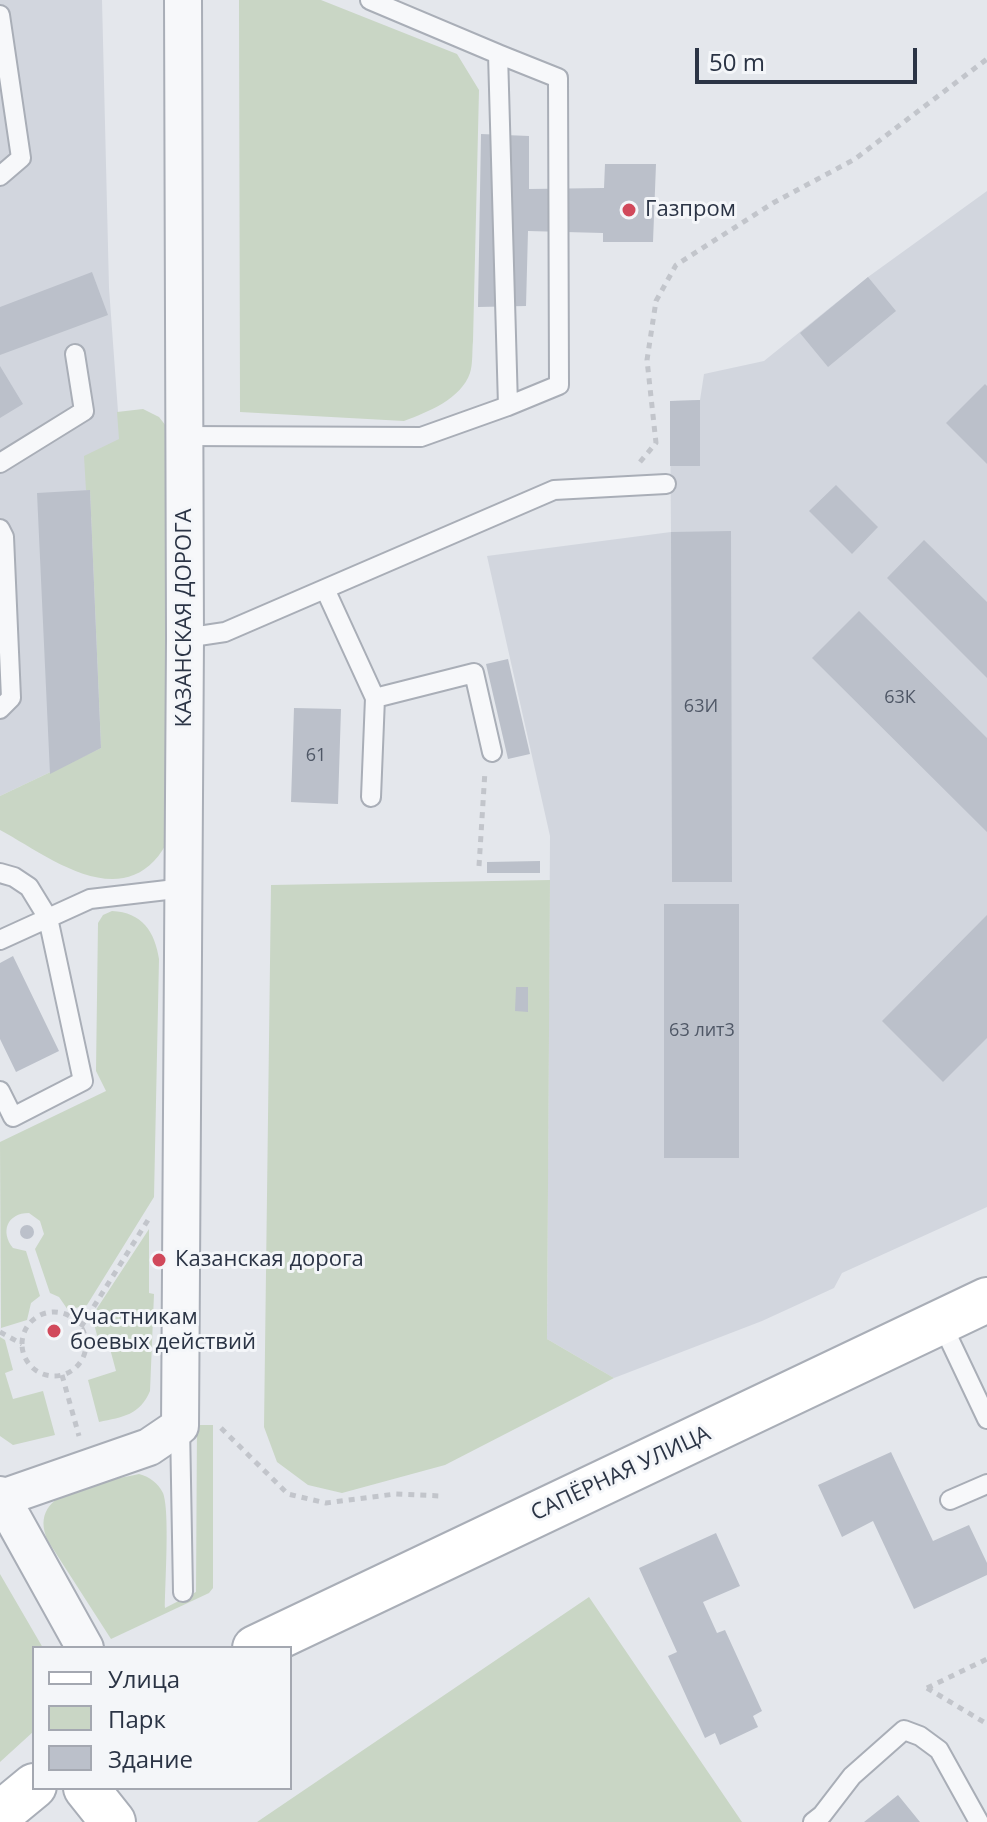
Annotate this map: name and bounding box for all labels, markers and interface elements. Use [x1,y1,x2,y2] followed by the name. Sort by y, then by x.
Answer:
[699,32,921,82] scale bar
[709,45,765,78] text: 50 m
[645,197,736,223] place label: Газпром
[620,201,638,219] marker: Газпром
[172,509,198,727] street label: КАЗАНСКАЯ ДОРОГА
[884,687,916,709] house number: 63К
[684,696,718,718] house number: 63И
[306,745,326,767] house number: 61
[669,1020,735,1042] house number: 63 лит3
[175,1247,364,1273] place label: Казанская дорога
[150,1251,168,1269] marker: Казанская дорога
[70,1305,256,1356] place label: Участникам боевых действий
[45,1322,63,1340] marker: Участникам боевых действий
[527,1421,715,1527] street label: САПЁРНАЯ УЛИЦА
[32,1646,292,1790] legend
[108,1662,180,1695] text: Улица
[108,1702,166,1735] text: Парк
[108,1742,193,1775] text: Здание

